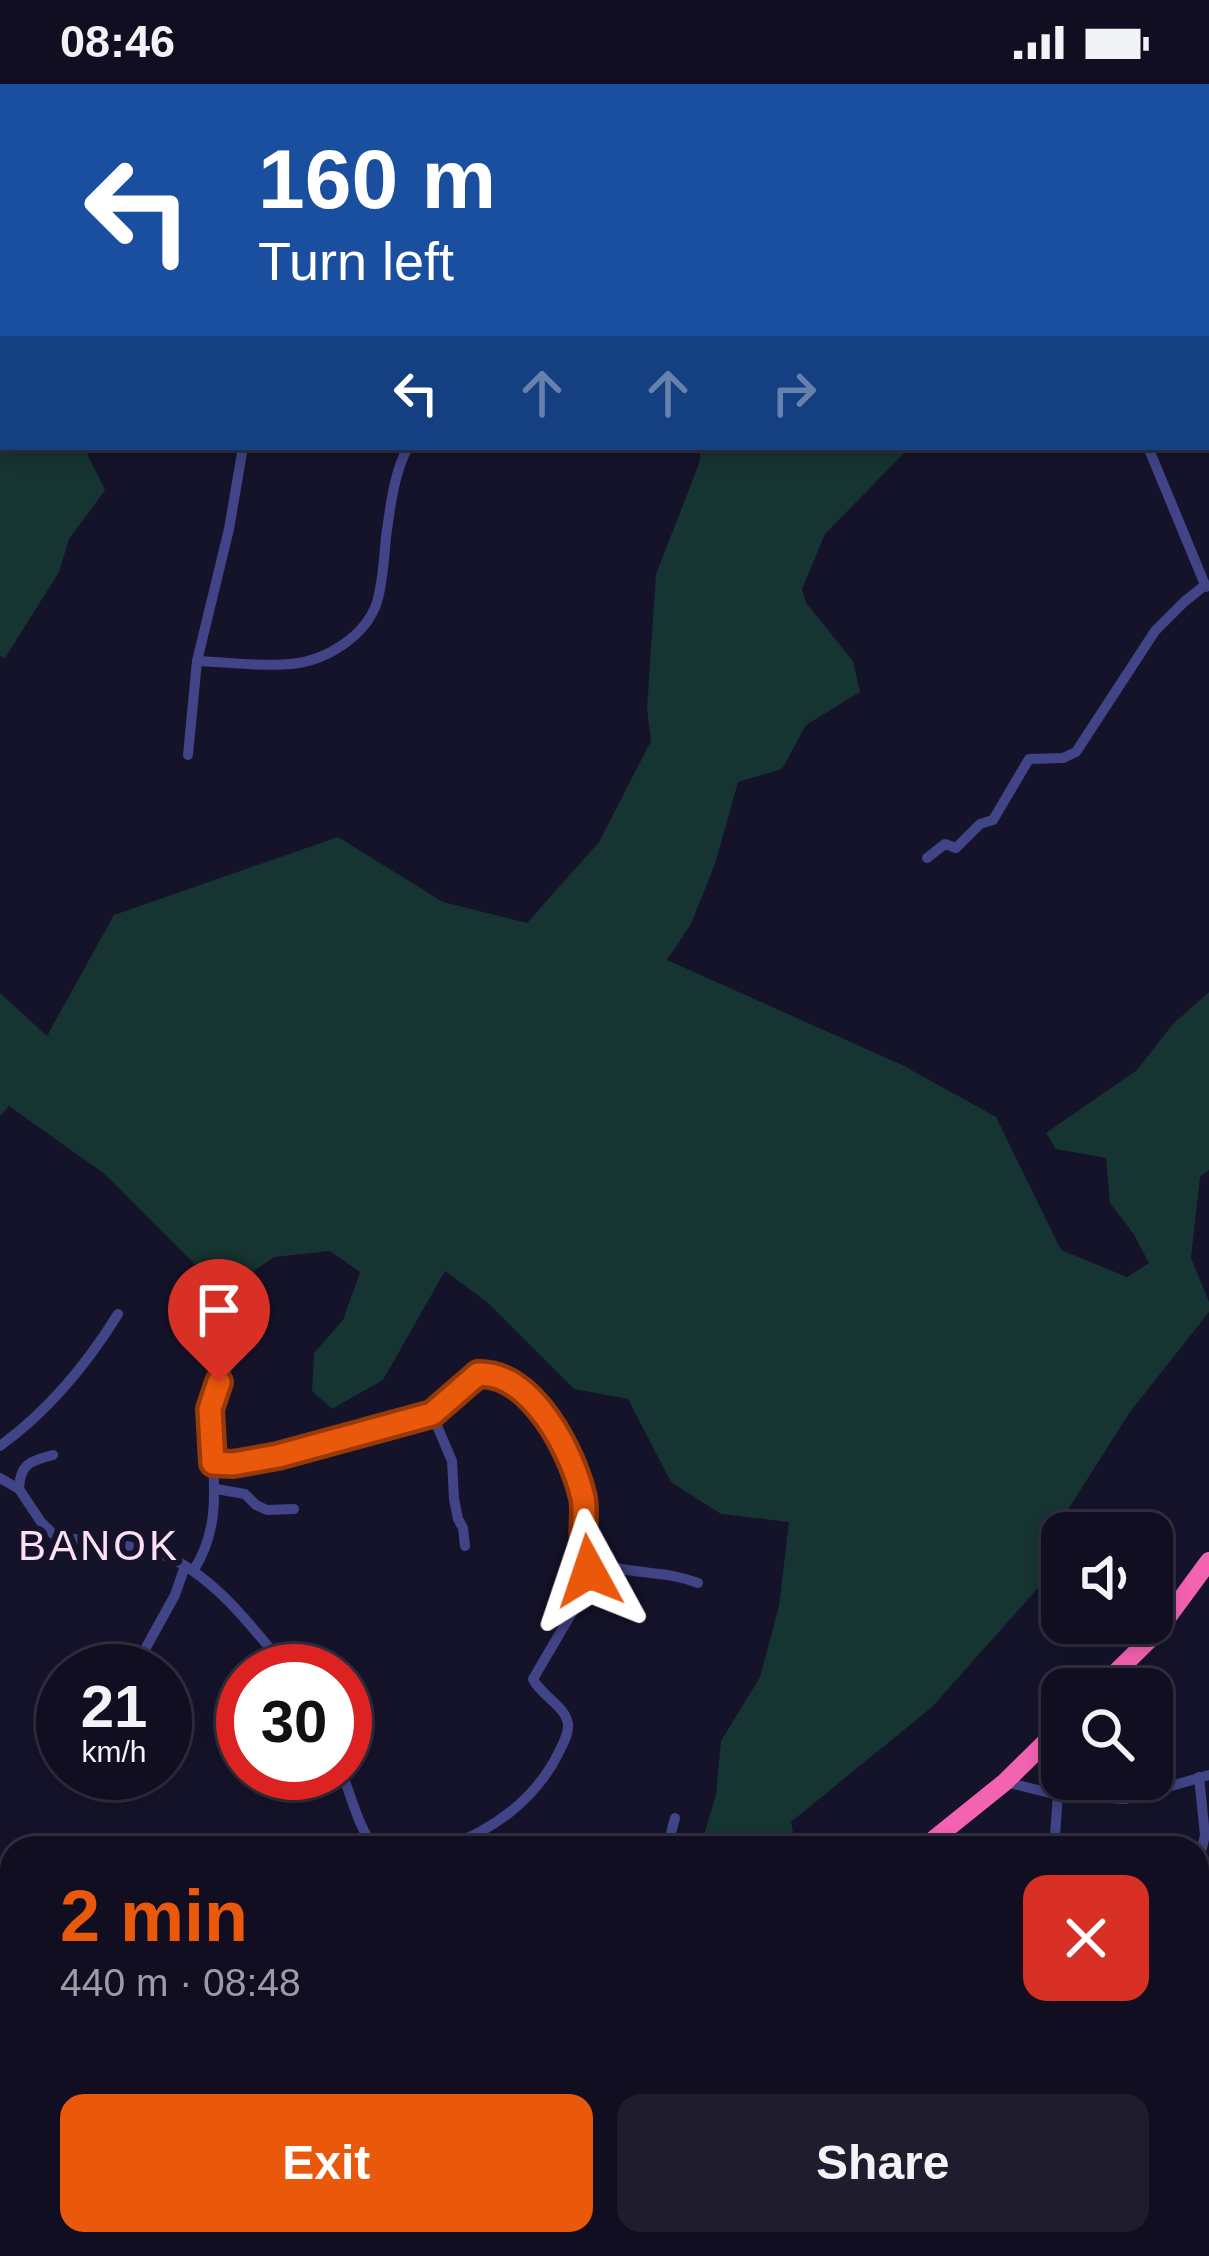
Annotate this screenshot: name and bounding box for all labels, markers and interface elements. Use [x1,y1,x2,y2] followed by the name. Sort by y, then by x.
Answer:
[60,16,175,67] text: 08:46
[60,132,216,288] icon: left
[258,132,496,226] text: 160 m
[258,231,454,291] text: Turn left
[383,360,449,426] icon: left
[509,360,575,426] icon: ahead
[635,360,701,426] icon: ahead
[761,360,827,426] icon: right
[168,1259,270,1382] pin
[186,1277,252,1343] icon: arrive
[526,1508,652,1634] position arrow
[1041,1512,1173,1800] map controls
[1041,1512,1173,1644] button: sound
[18,1522,180,1569] district label: BANOK
[216,1644,372,1800] speed limit sign: 30
[1041,1668,1173,1800] button: search
[81,1673,147,1740] text: 21
[81,1735,147,1768] text: km/h
[1023,1875,1149,2001] button: close
[60,1876,248,1956] text: 2 min
[60,1961,301,2004] text: 440 m · 08:48
[60,2094,593,2232] button: Exit
[617,2094,1149,2232] button: Share

